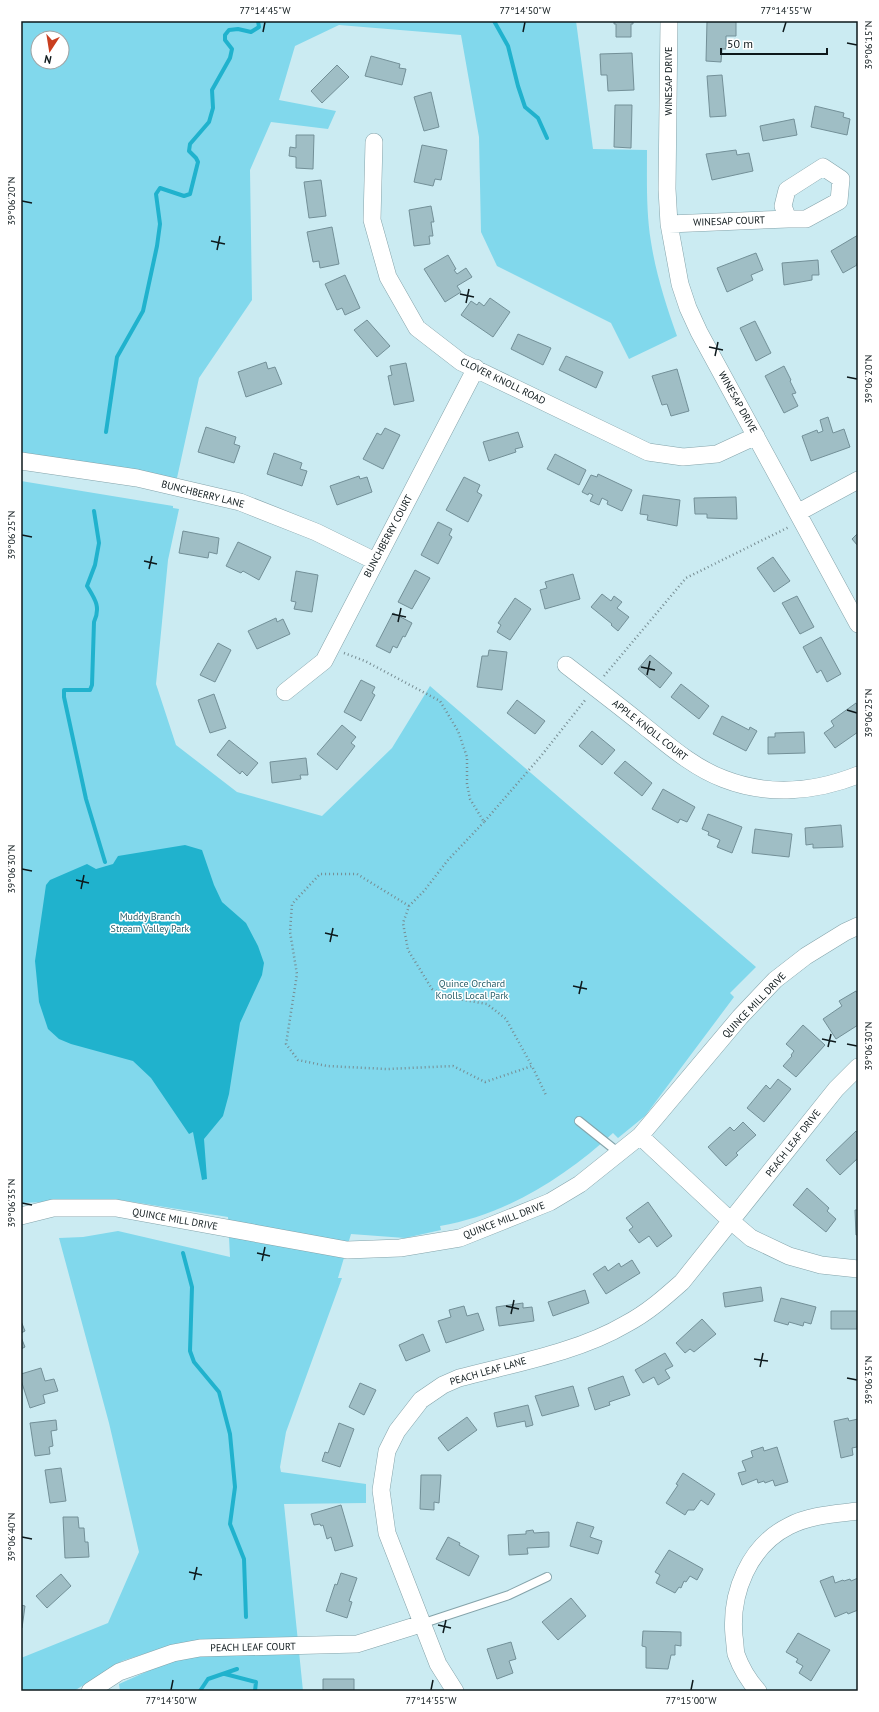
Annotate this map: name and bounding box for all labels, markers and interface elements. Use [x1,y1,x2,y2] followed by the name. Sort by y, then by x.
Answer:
[239,4,291,17] text: 77°14'45"W
[499,4,551,17] text: 77°14'50"W
[760,4,812,17] text: 77°14'55"W
[862,20,875,70] text: 39°06'15"N
[30,30,70,70] north arrow
[721,30,827,56] scale bar
[727,36,753,51] text: 50 m
[662,47,675,115] street label: WINESAP DRIVE
[43,52,53,67] text: N
[5,176,18,226] text: 39°06'20"N
[693,213,766,229] street label: WINESAP COURT
[862,354,875,404] text: 39°06'20"N
[458,355,548,407] street label: CLOVER KNOLL ROAD
[716,369,760,435] street label: WINESAP DRIVE
[160,477,246,511] street label: BUNCHBERRY LANE
[361,492,415,580] street label: BUNCHBERRY COURT
[5,510,18,560] text: 39°06'25"N
[862,688,875,738] text: 39°06'25"N
[610,696,691,764] street label: APPLE KNOLL COURT
[5,844,18,894] text: 39°06'30"N
[111,910,190,935] park label: Muddy Branch Stream Valley Park
[719,969,789,1041] street label: QUINCE MILL DRIVE
[436,977,509,1002] park label: Quince Orchard Knolls Local Park
[862,1021,875,1071] text: 39°06'30"N
[763,1107,823,1179] street label: PEACH LEAF DRIVE
[5,1178,18,1228] text: 39°06'35"N
[461,1198,547,1242] street label: QUINCE MILL DRIVE
[131,1205,219,1233] street label: QUINCE MILL DRIVE
[448,1354,528,1388] street label: PEACH LEAF LANE
[862,1355,875,1405] text: 39°06'35"N
[5,1512,18,1562] text: 39°06'40"N
[210,1640,296,1654] street label: PEACH LEAF COURT
[145,1694,197,1707] text: 77°14'50"W
[405,1694,457,1707] text: 77°14'55"W
[665,1694,717,1707] text: 77°15'00"W

